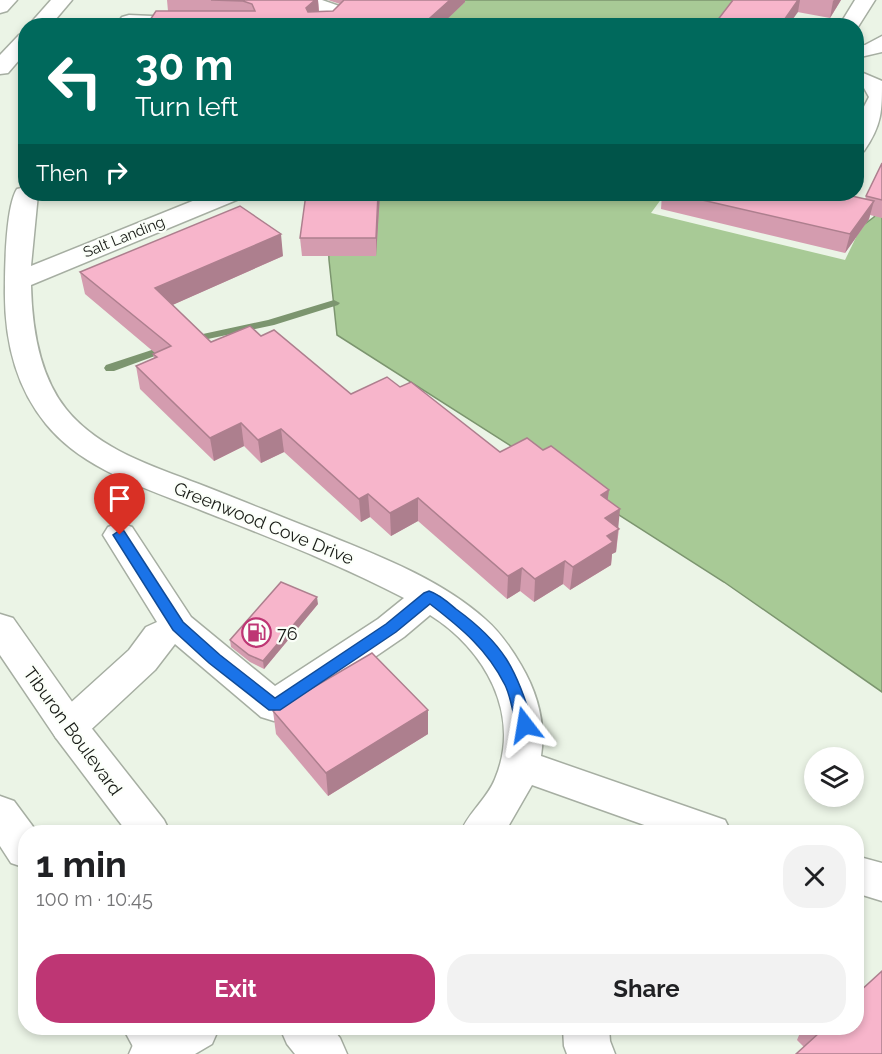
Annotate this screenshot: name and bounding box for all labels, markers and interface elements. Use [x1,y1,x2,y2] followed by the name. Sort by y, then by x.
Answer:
[135,41,233,90] text: 30 m
[36,42,114,120] icon: left
[135,91,238,122] text: Turn left
[100,156,133,189] icon: right
[36,160,88,186] text: Then
[81,212,167,262] street label: Salt Landing
[94,473,145,535] pin
[171,477,357,569] street label: Greenwood Cove Drive
[103,482,136,515] icon: arrive
[240,617,272,649] fuel station icon: 76
[277,623,298,644] place label: 76
[19,663,127,799] street label: Tiburon Boulevard
[493,693,557,757] position arrow
[804,747,864,807] map controls
[804,747,864,807] button: layers
[36,843,127,885] text: 1 min
[783,845,846,908] button: close
[36,887,153,911] text: 100 m · 10:45
[36,954,435,1023] button: Exit
[447,954,846,1023] button: Share

